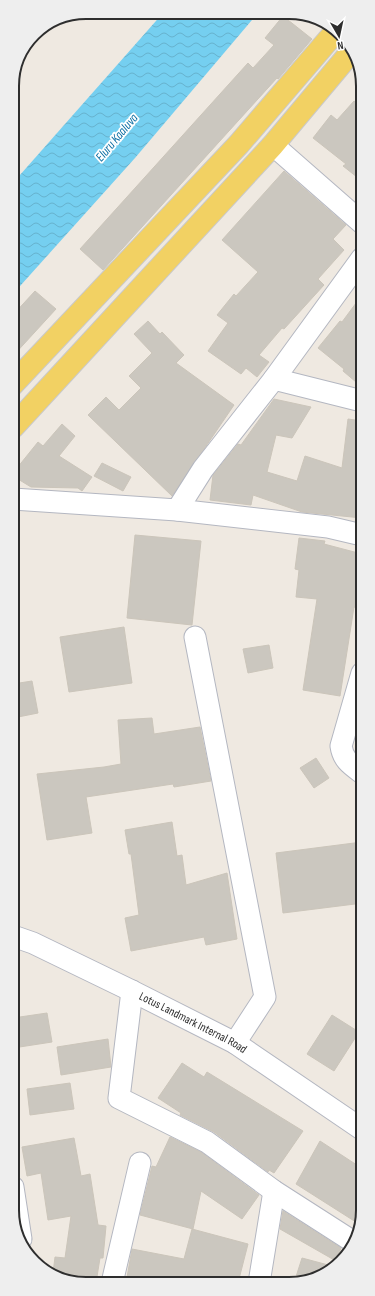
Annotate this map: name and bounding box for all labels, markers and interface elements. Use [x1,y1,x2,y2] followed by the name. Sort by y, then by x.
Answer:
[319,16,359,56] north arrow
[336,39,344,52] text: N
[92,110,142,165] water label: Eluru Kaaluva
[137,989,250,1057] street label: Lotus Landmark Internal Road

